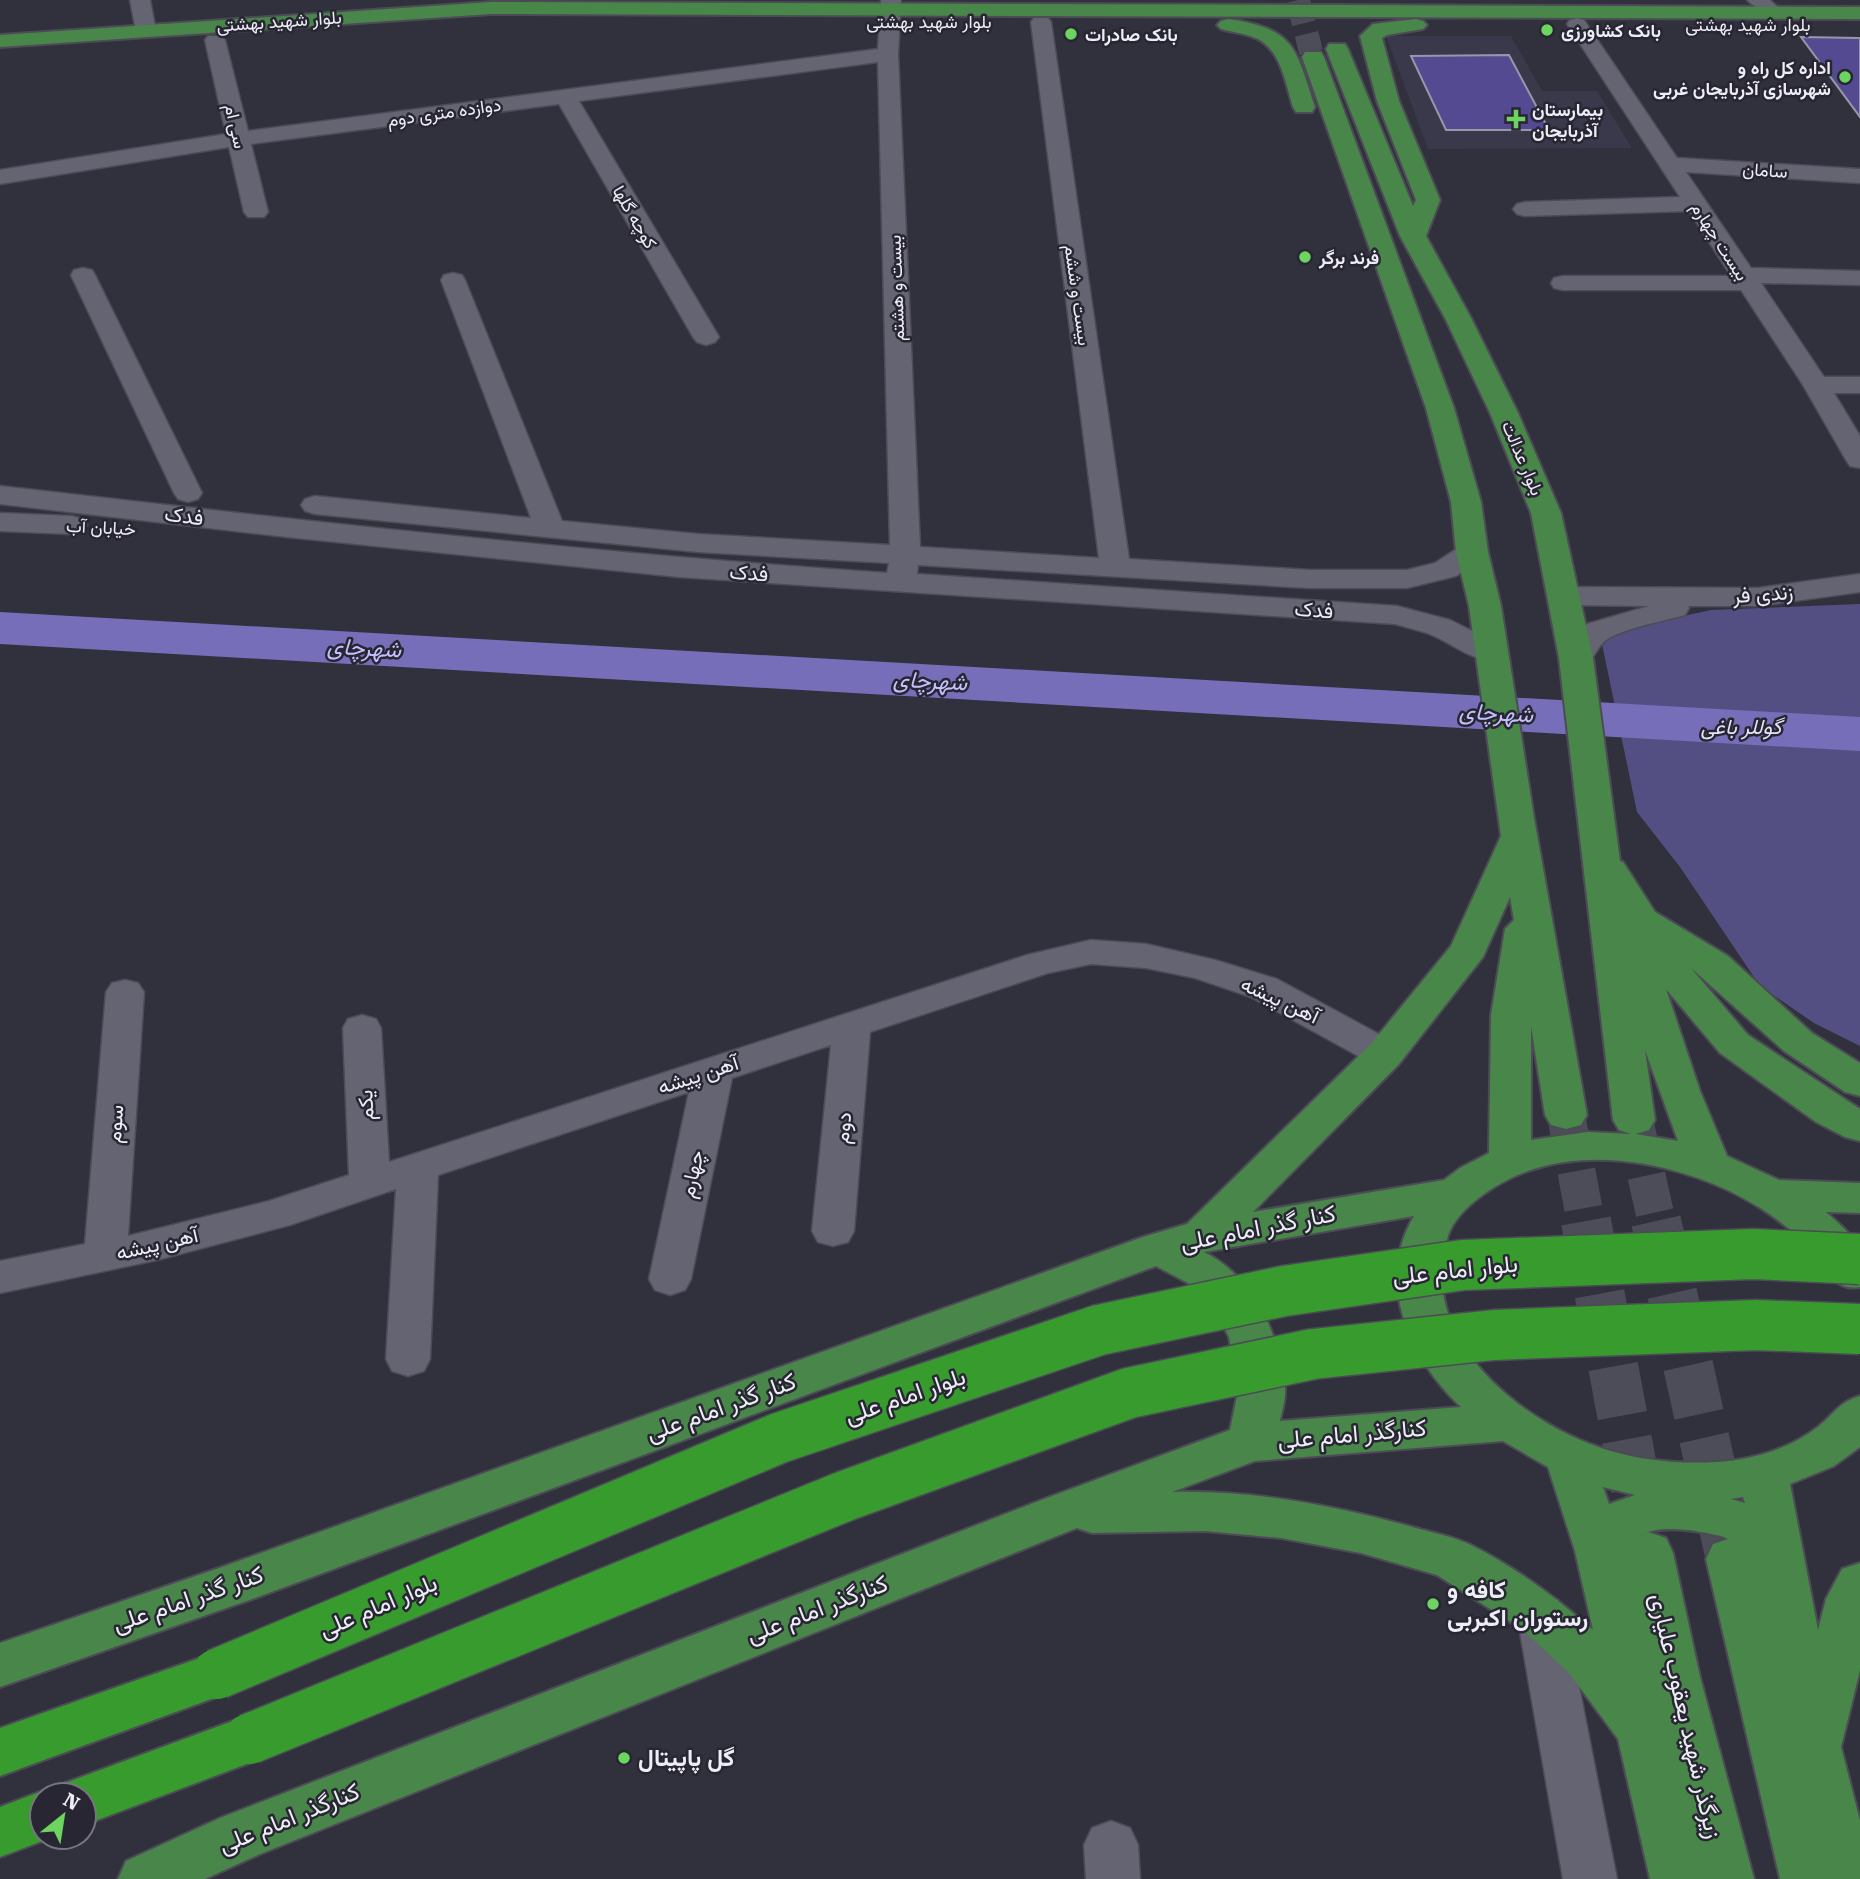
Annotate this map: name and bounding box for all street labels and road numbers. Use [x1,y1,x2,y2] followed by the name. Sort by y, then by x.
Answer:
[216,6,342,37] street label: بلوار شهید بهشتی
[866,11,992,33] street label: بلوار شهید بهشتی
[1685,14,1811,36] street label: بلوار شهید بهشتی
[386,94,503,132] street label: دوازده متری دوم
[219,102,251,151] street label: سی ام
[1742,158,1788,182] street label: سامان
[607,182,661,253] street label: کوچه گلها
[1685,198,1753,285] street label: بیست چهارم
[884,234,910,342] street label: بیست و هشتم
[1059,243,1095,347] street label: بیست و ششم
[1497,418,1548,499] street label: بلوار عدالت
[163,502,205,530] street label: فدک
[66,515,136,539] street label: خیابان آب
[729,560,769,586] street label: فدک
[1731,580,1794,609] street label: زندی فر
[1294,597,1334,623] street label: فدک
[1236,971,1325,1031] street label: آهن پیشه
[655,1050,744,1101] street label: آهن پیشه
[353,1089,381,1121] street label: یکم
[102,1104,130,1144] street label: سوم
[830,1111,858,1145] street label: دوم
[675,1148,711,1200] street label: چهارم
[1178,1199,1338,1259] street label: کنار گذر امام علی
[114,1222,203,1267] street label: آهن پیشه
[1391,1249,1519,1292] street label: بلوار امام علی
[841,1362,970,1432] street label: بلوار امام علی
[642,1367,801,1449] street label: کنار گذر امام علی
[1276,1414,1428,1456] street label: کنارگذر امام علی
[109,1560,268,1640] street label: کنار گذر امام علی
[315,1569,442,1645] street label: بلوار امام علی
[742,1569,892,1651] street label: کنارگذر امام علی
[1643,1591,1728,1842] street label: زیرگذر شهید یعقوب علیاری
[214,1777,364,1861] street label: کنارگذر امام علی

